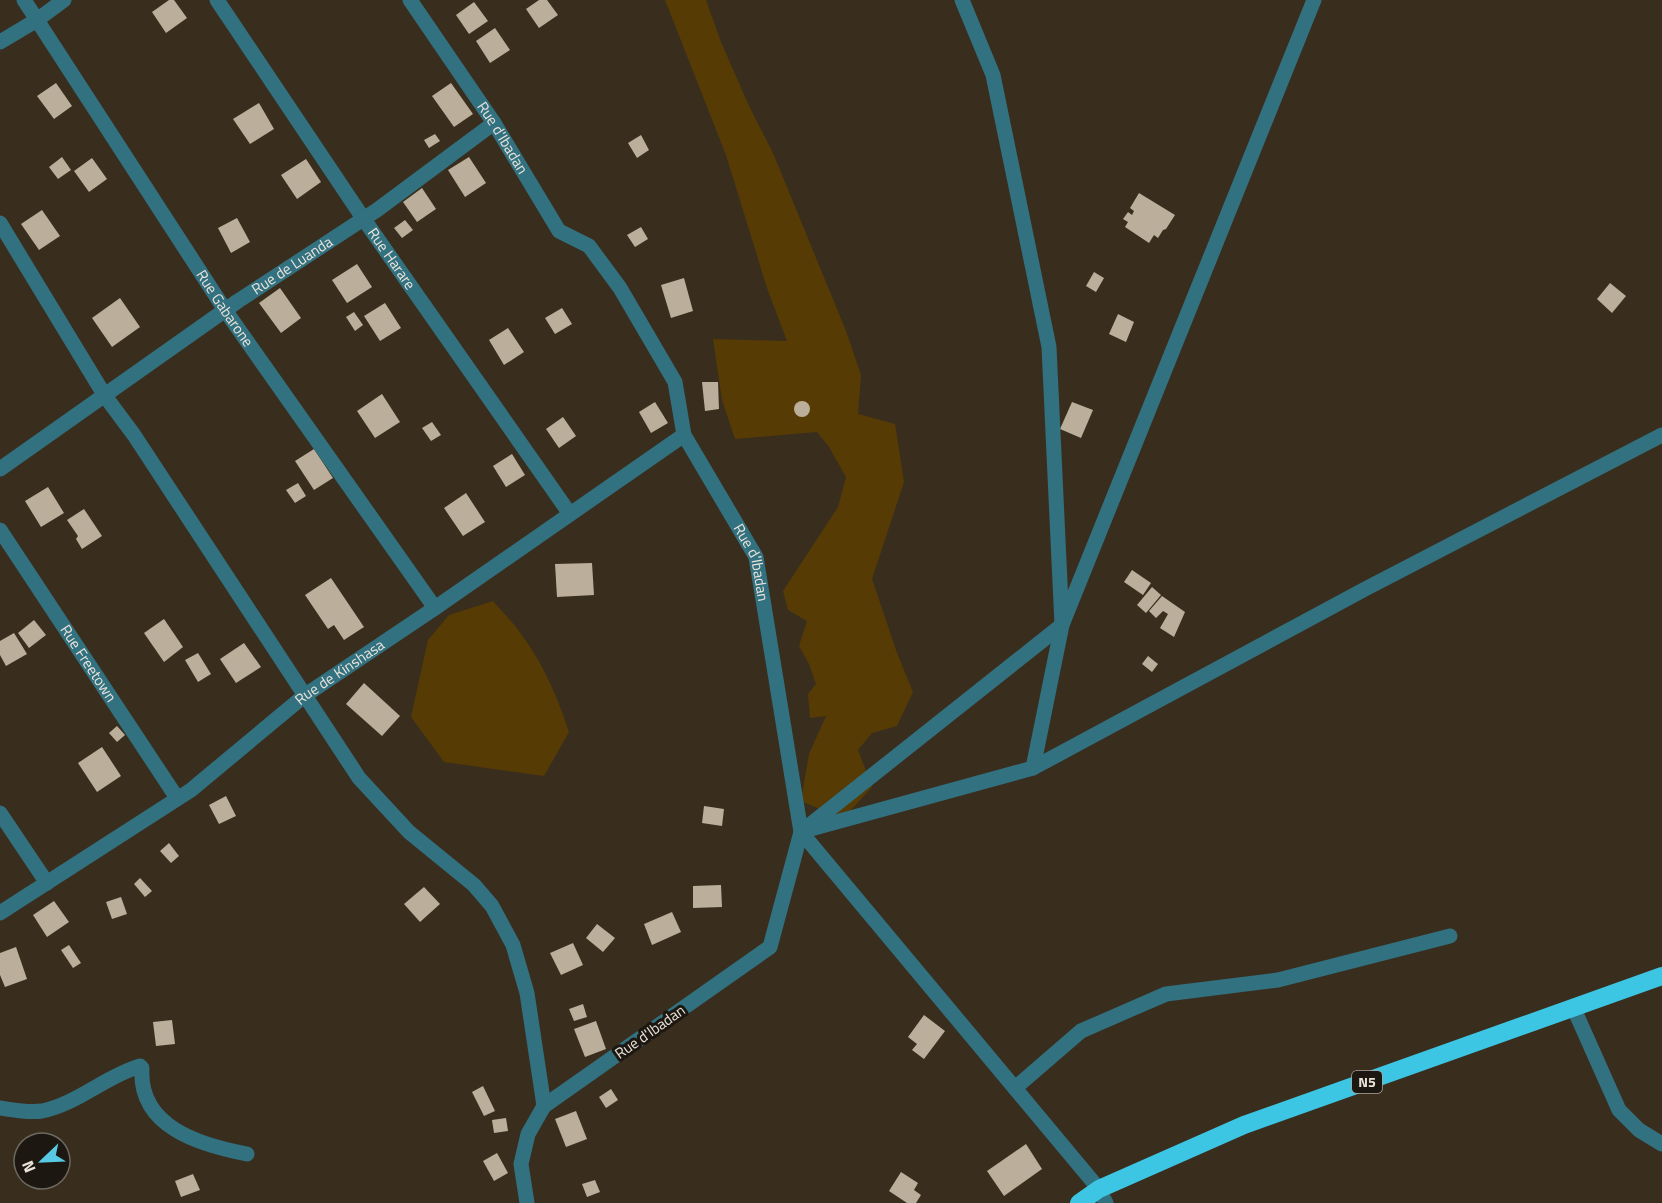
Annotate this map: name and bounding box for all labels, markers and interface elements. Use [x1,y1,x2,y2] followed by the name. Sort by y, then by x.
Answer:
[471,97,534,178] street label: Rue d'Ibadan
[362,223,422,294] street label: Rue Harare
[247,230,337,300] street label: Rue de Luanda
[191,265,260,351] street label: Rue Gabarone
[728,519,775,603] street label: Rue d'Ibadan
[55,620,123,706] street label: Rue Freetown
[289,633,389,710] street label: Rue de Kinshasa
[610,999,690,1064] street label: Rue d'Ibadan
[1352,1071,1382,1093] road number: N5
[12,1131,72,1191] north arrow
[15,1157,41,1177] text: N

